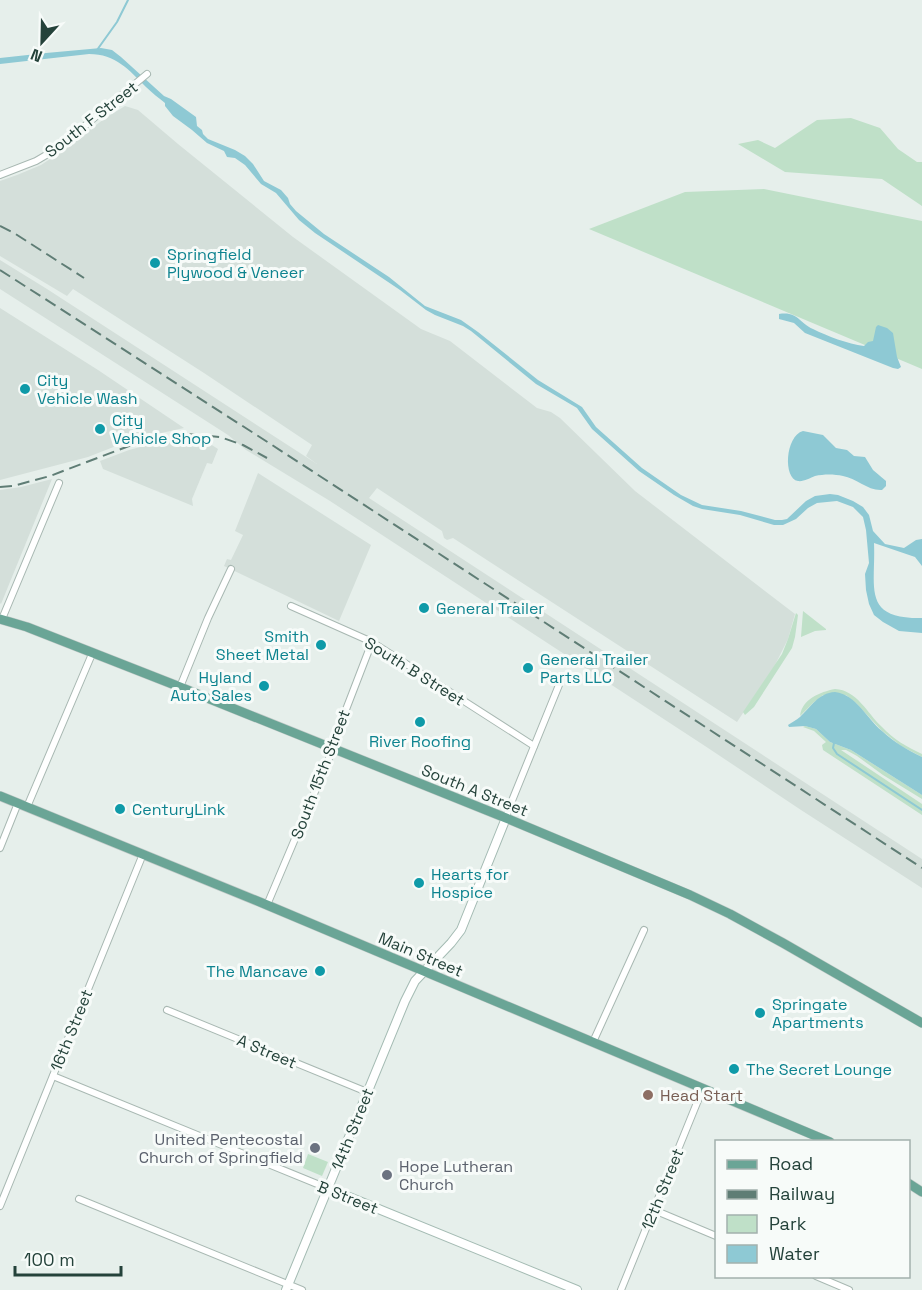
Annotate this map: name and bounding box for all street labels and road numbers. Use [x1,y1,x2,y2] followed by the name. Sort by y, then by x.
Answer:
[41,77,142,162] street label: South F Street
[361,632,469,711] street label: South B Street
[286,706,355,842] street label: South 15th Street
[418,759,531,821] street label: South A Street
[375,927,466,982] street label: Main Street
[45,986,97,1074] street label: 16th Street
[234,1030,300,1073] street label: A Street
[326,1085,378,1173] street label: 14th Street
[637,1145,688,1233] street label: 12th Street
[314,1176,381,1219] street label: B Street

